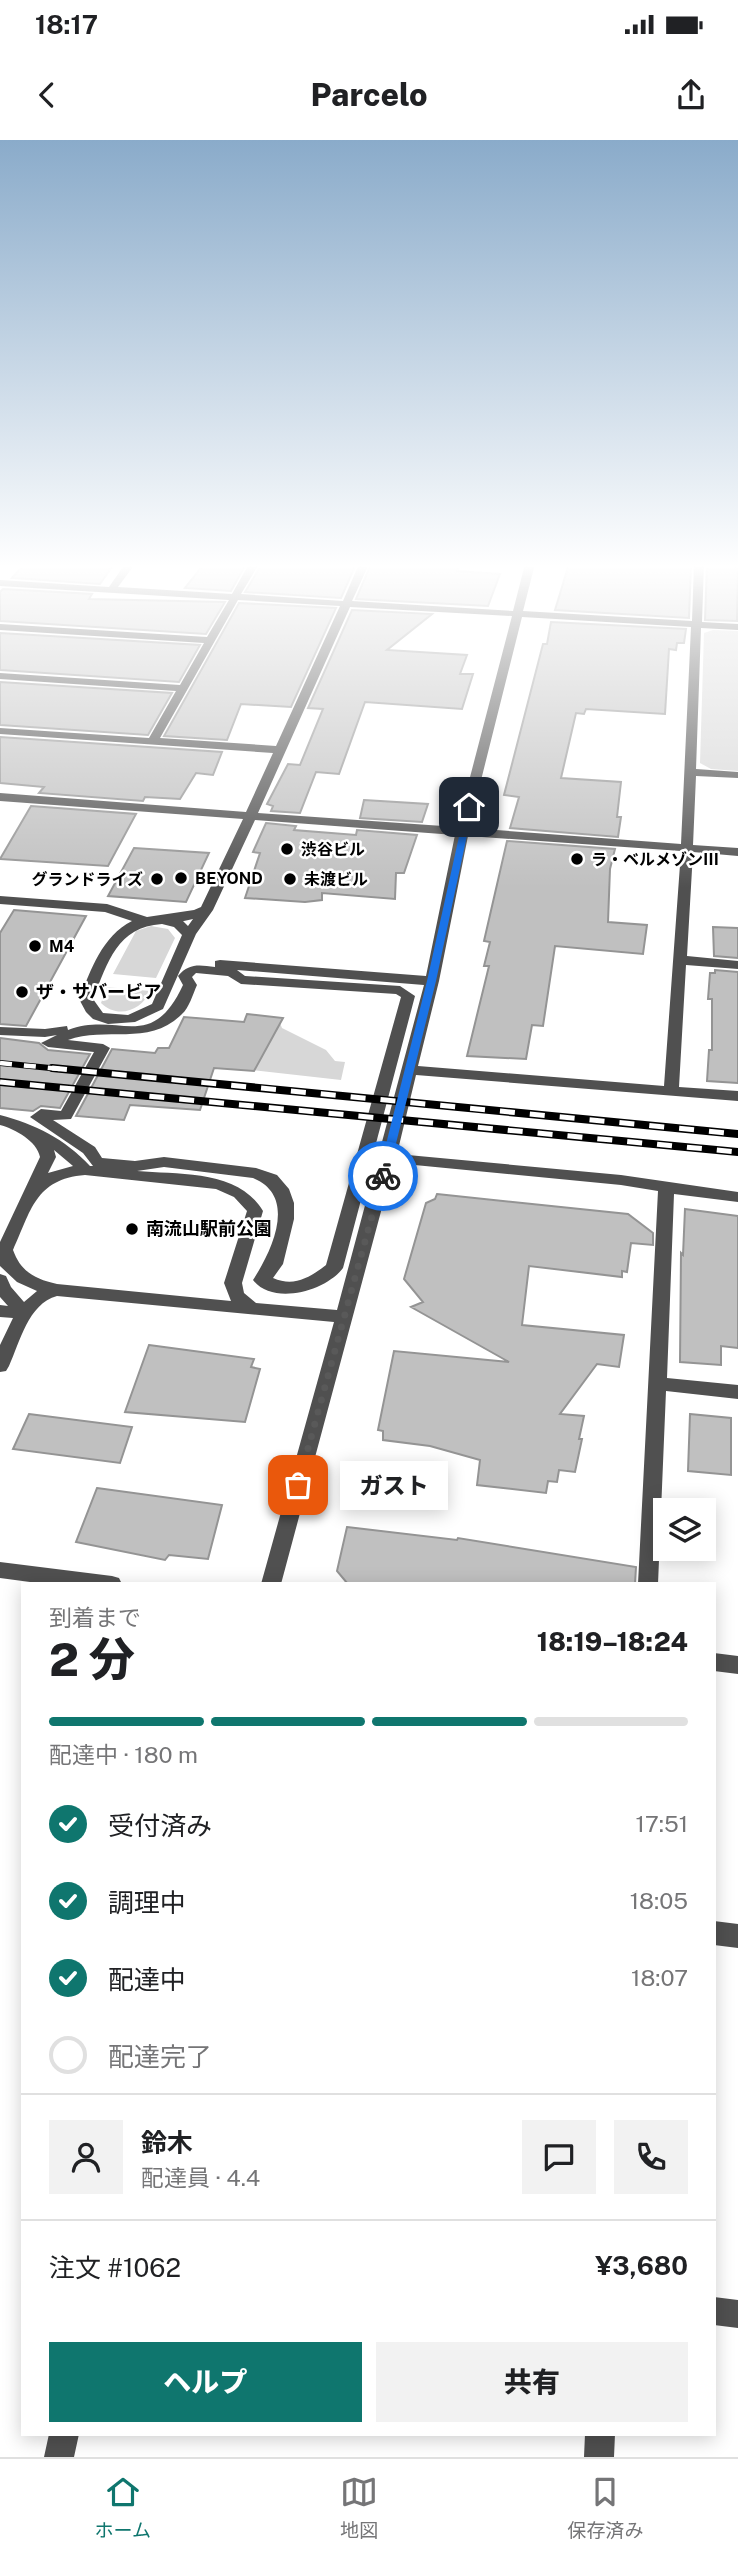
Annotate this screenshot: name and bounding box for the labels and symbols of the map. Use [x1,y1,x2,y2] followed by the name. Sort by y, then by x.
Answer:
[439,777,499,837] pin
[301,840,365,859] place label: 渋谷ビル
[279,841,295,857] marker: 渋谷ビル
[591,850,719,869] place label: ラ・ベルメゾンⅢ
[569,851,585,867] marker: ラ・ベルメゾンⅢ
[195,869,263,888] place label: BEYOND
[31,870,143,889] place label: グランドライズ
[173,870,189,886] marker: BEYOND
[304,870,368,889] place label: 未渡ビル
[149,871,165,887] marker: グランドライズ
[282,871,298,887] marker: 未渡ビル
[49,937,75,956] place label: M4
[27,938,43,954] marker: M4
[36,981,161,1002] place label: ザ・サバービア
[14,984,30,1000] marker: ザ・サバービア
[348,1141,418,1211] courier
[146,1218,272,1239] place label: 南流山駅前公園
[124,1221,140,1237] marker: 南流山駅前公園
[268,1455,328,1515] pin
[340,1460,448,1510] callout: ガスト

